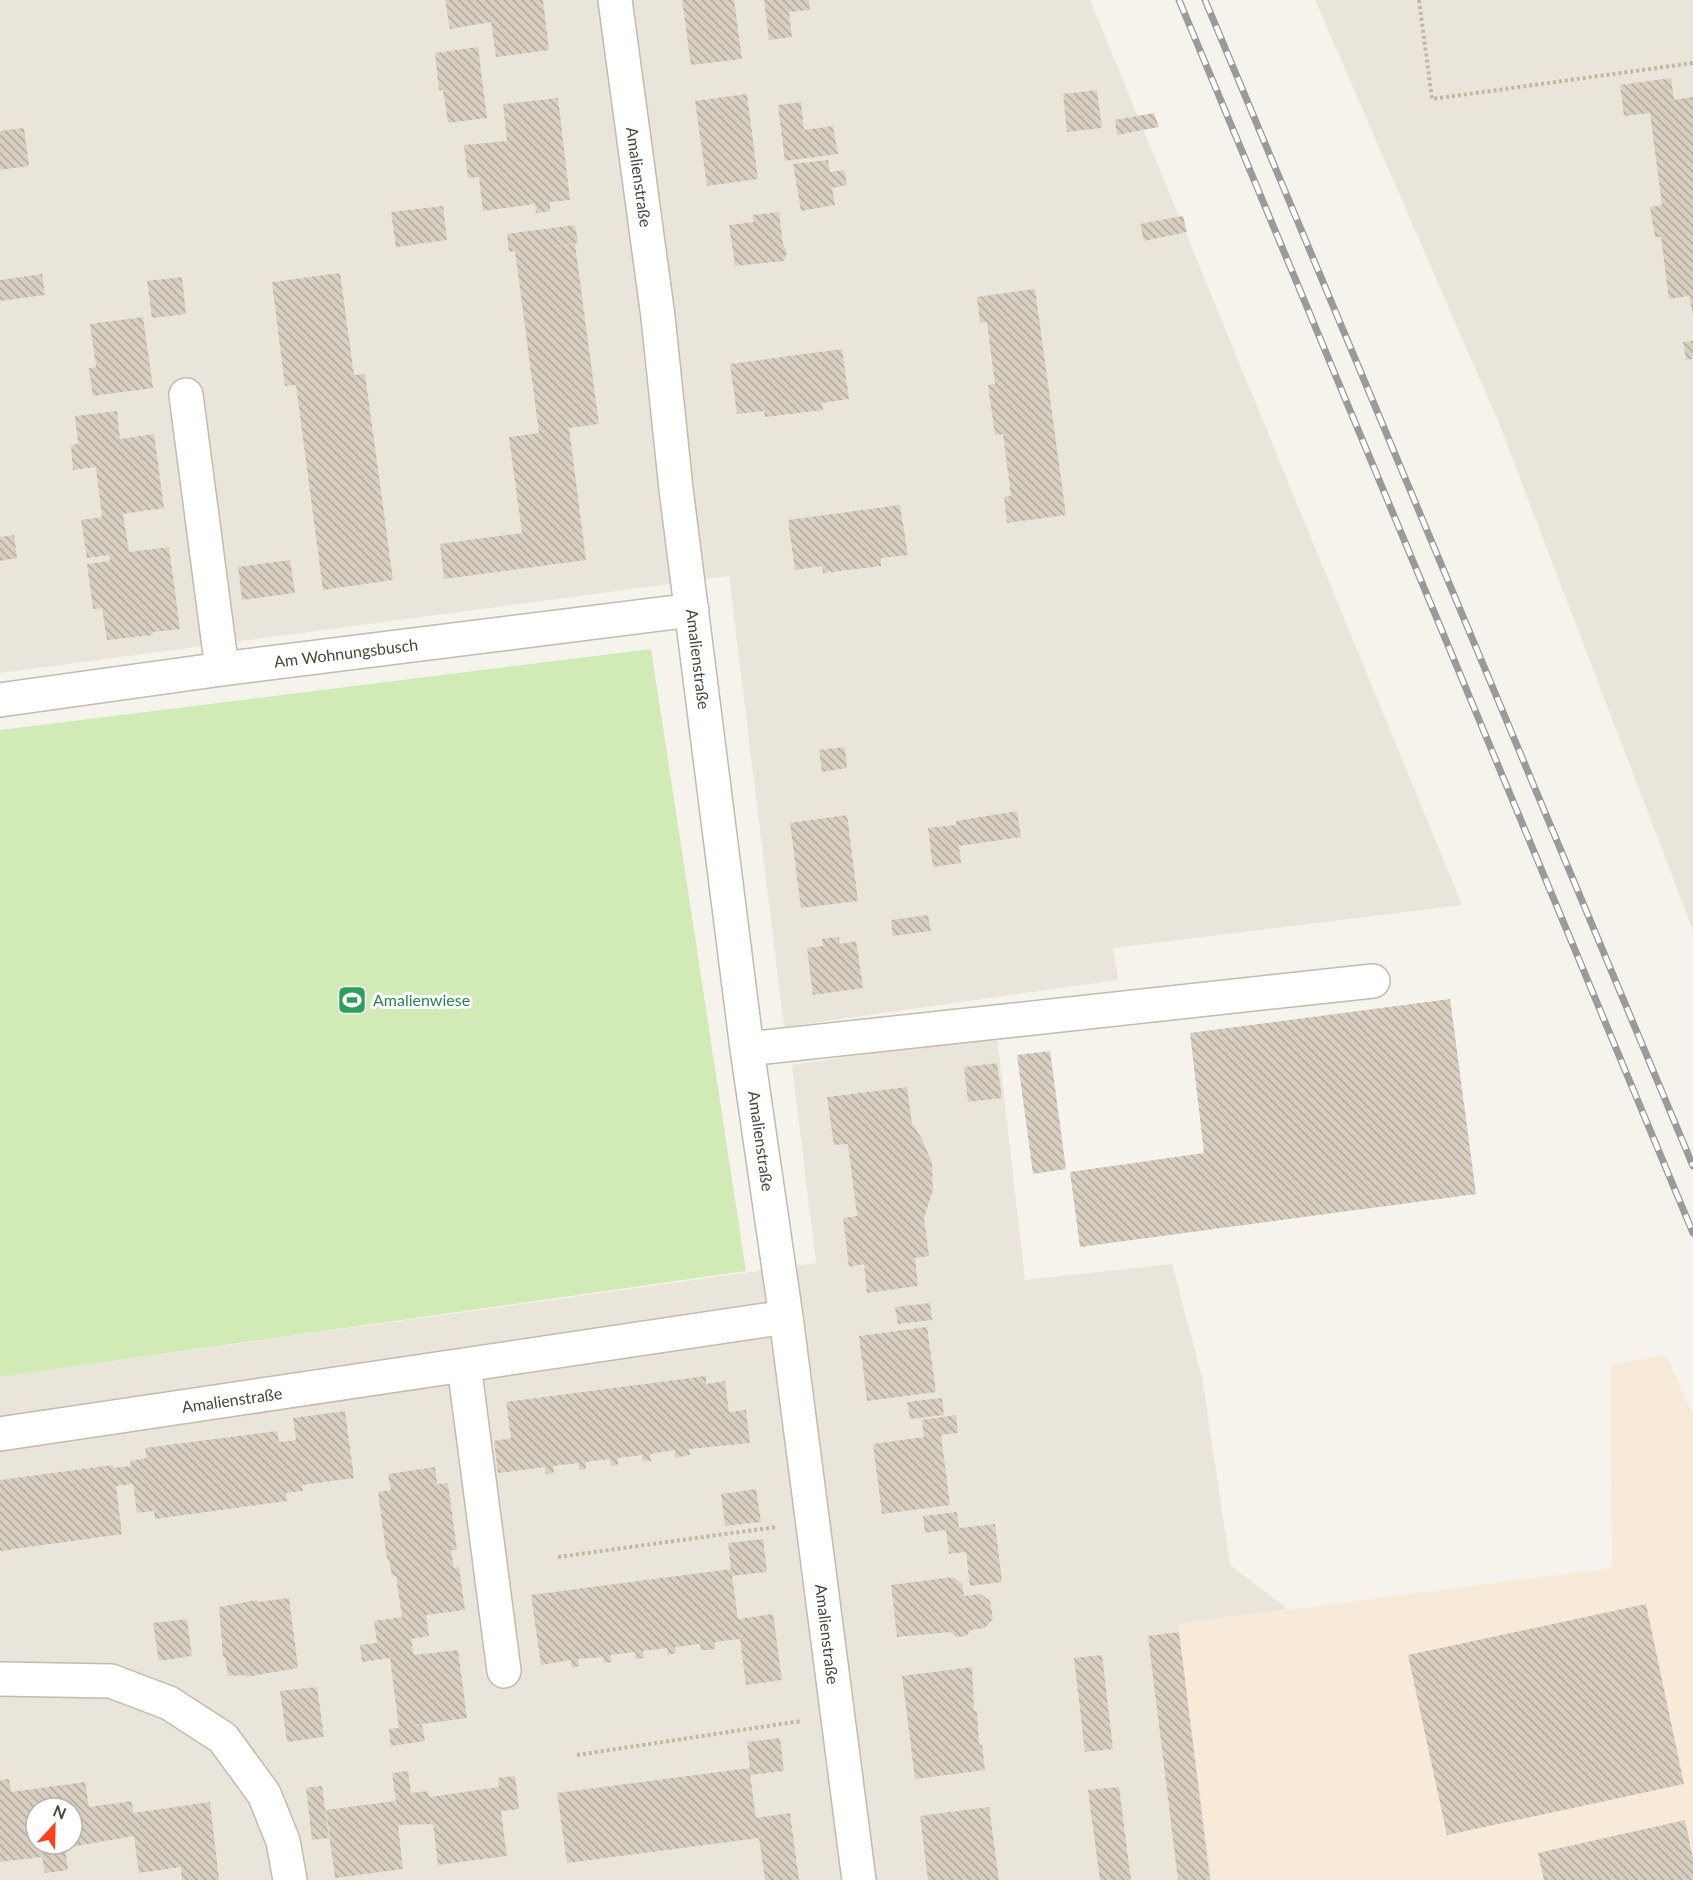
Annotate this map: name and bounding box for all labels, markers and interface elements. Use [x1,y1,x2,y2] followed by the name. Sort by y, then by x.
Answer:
[623,126,656,228] street label: Amalienstraße
[683,608,714,710] street label: Amalienstraße
[273,634,419,671] street label: Am Wohnungsbusch
[336,984,368,1016] sports icon: Amalienwiese
[373,990,470,1009] place label: Amalienwiese
[745,1090,778,1192] street label: Amalienstraße
[181,1383,283,1416] street label: Amalienstraße
[812,1583,843,1685] street label: Amalienstraße
[24,1796,84,1856] north arrow
[51,1801,69,1823] text: N

